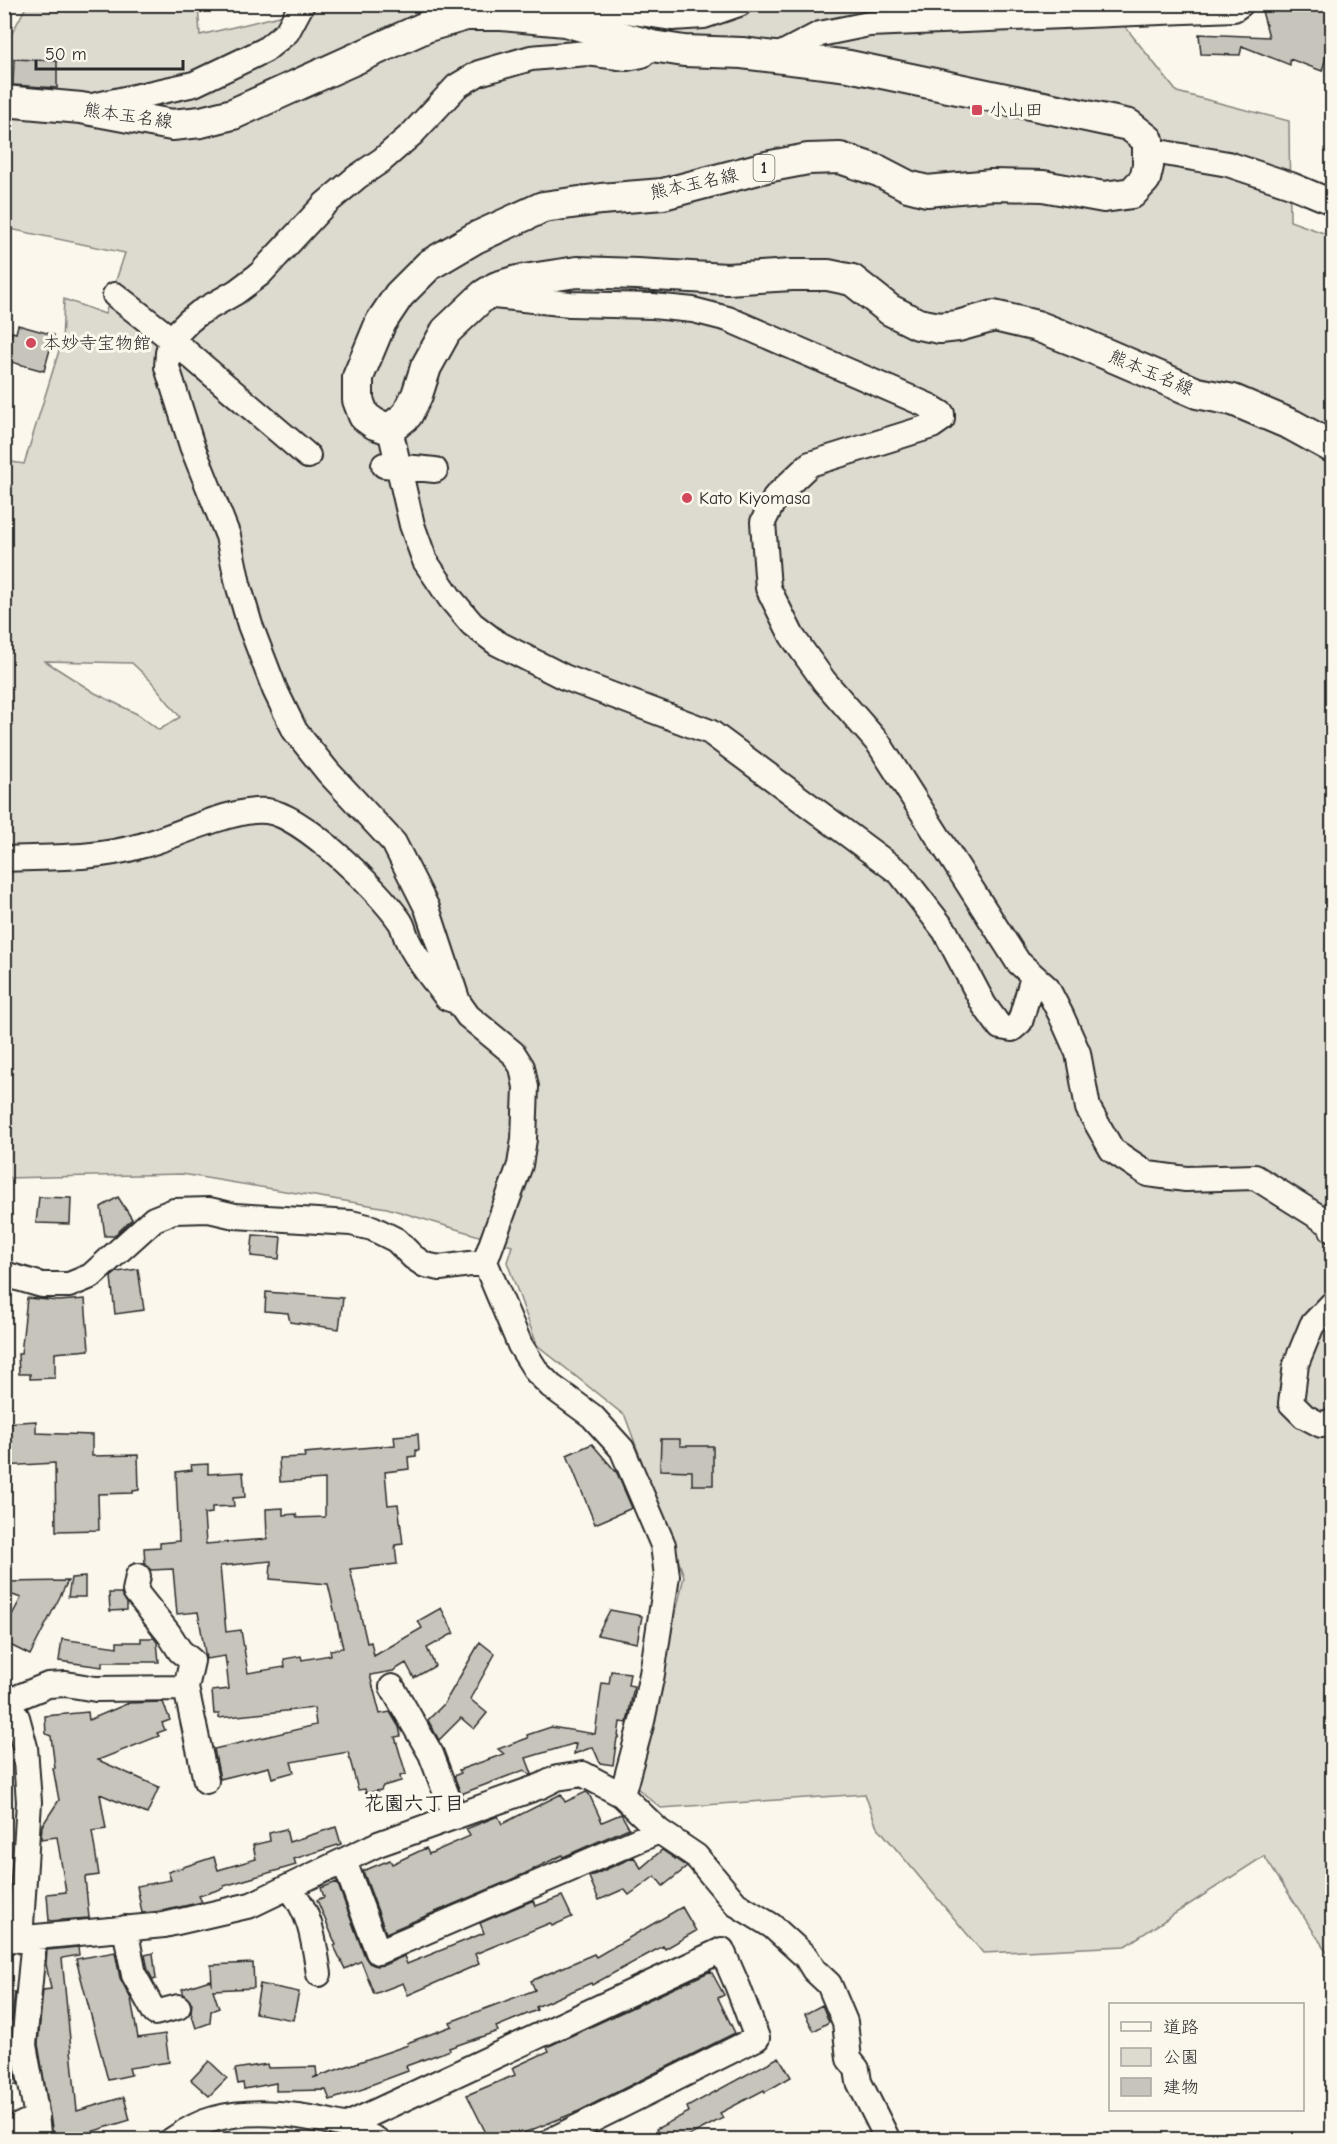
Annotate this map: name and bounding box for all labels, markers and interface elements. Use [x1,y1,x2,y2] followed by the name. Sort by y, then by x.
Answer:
[36,33,183,71] scale bar
[45,44,87,65] text: 50 m
[82,99,174,133] street label: 熊本玉名線
[989,100,1043,121] place label: 小山田
[970,103,984,117] marker: 小山田
[754,155,774,181] road number: 1
[648,164,740,204] street label: 熊本玉名線
[43,333,151,354] place label: 本妙寺宝物館
[24,336,38,350] marker: 本妙寺宝物館
[1105,346,1197,400] street label: 熊本玉名線
[699,488,811,509] place label: Kato Kiyomasa
[680,491,694,505] marker: Kato Kiyomasa
[364,1792,464,1815] district label: 花園六丁目
[1109,2003,1304,2111] legend
[1163,2017,1199,2038] text: 道路
[1163,2047,1199,2068] text: 公園
[1163,2077,1199,2098] text: 建物

